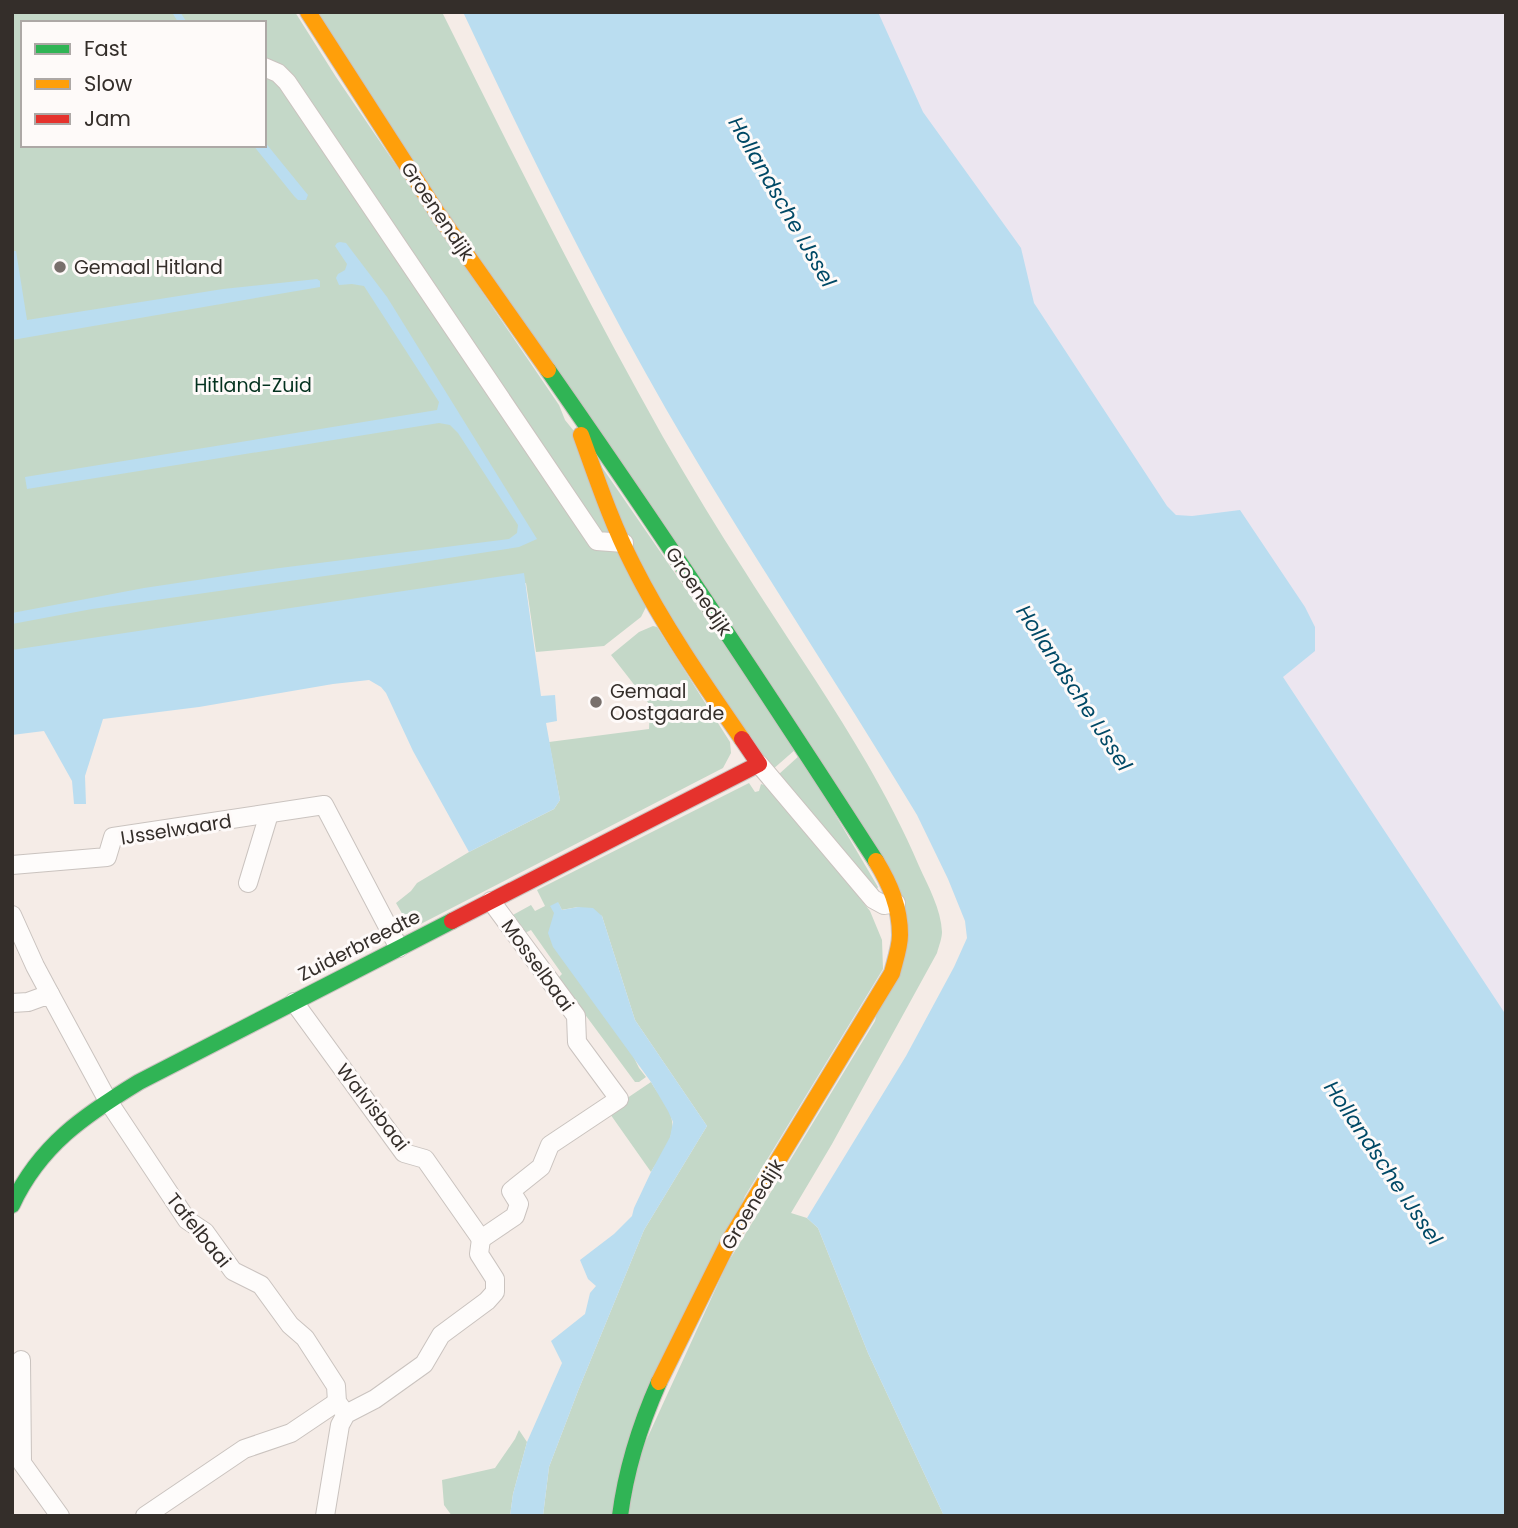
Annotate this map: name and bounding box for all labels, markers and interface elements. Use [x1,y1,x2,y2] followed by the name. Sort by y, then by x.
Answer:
[21,21,266,147] legend
[84,34,127,63] text: Fast
[84,69,132,98] text: Slow
[84,104,131,133] text: Jam
[722,111,844,293] water label: Hollandsche IJssel
[395,157,481,266] street label: Groenendijk
[74,254,223,281] place label: Gemaal Hitland
[52,259,68,275] marker: Gemaal Hitland
[194,372,312,399] park label: Hitland-Zuid
[659,542,738,641] street label: Groenedijk
[1010,599,1140,777] water label: Hollandsche IJssel
[610,678,724,727] place label: Gemaal Oostgaarde
[588,694,604,710] marker: Gemaal Oostgaarde
[119,807,234,852] street label: IJsselwaard
[293,903,425,988] street label: Zuiderbreedte
[495,914,580,1017] street label: Mosselbaai
[330,1058,415,1157] street label: Walvisbaai
[1317,1075,1450,1251] water label: Hollandsche IJssel
[715,1154,790,1255] street label: Groenedijk
[160,1187,237,1273] street label: Tafelbaai

